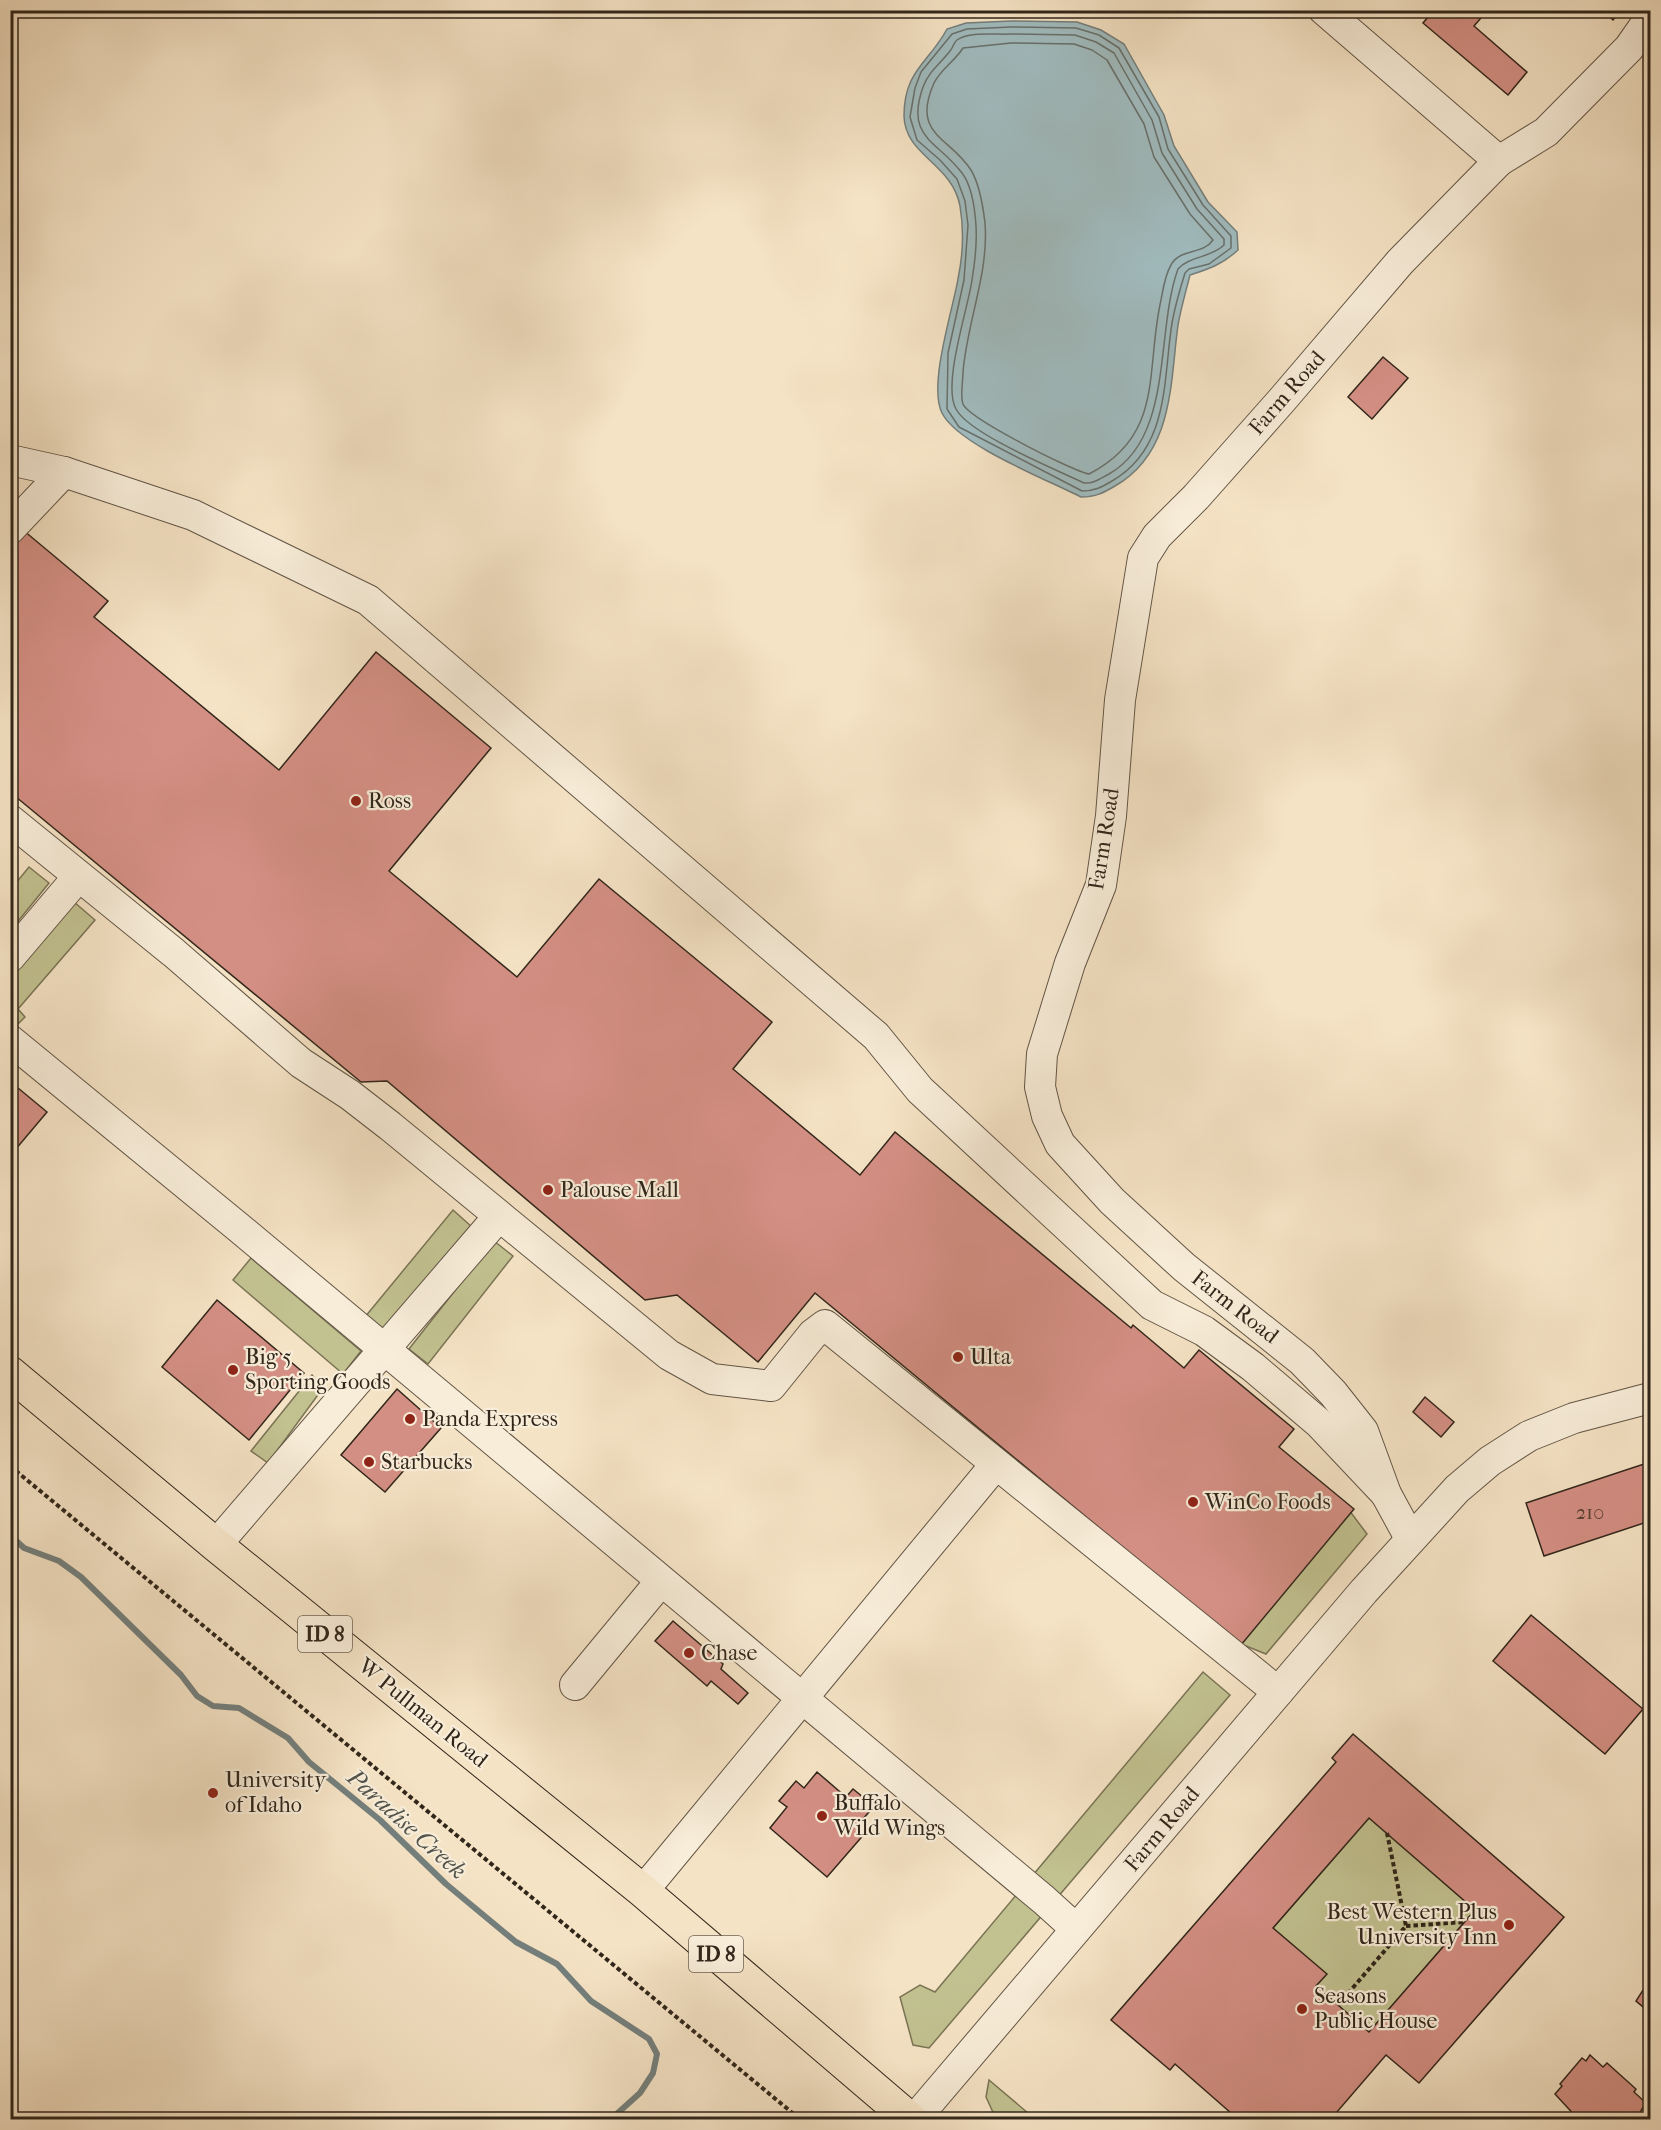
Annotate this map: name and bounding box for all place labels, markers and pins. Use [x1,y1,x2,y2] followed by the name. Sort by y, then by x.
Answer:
[368,788,411,814] place label: Ross
[349,794,363,808] marker: Ross
[560,1177,679,1203] place label: Palouse Mall
[541,1183,555,1197] marker: Palouse Mall
[245,1344,390,1395] place label: Big 5 Sporting Goods
[970,1344,1012,1370] place label: Ulta
[951,1350,965,1364] marker: Ulta
[226,1363,240,1377] marker: Big 5 Sporting Goods
[422,1406,558,1432] place label: Panda Express
[403,1412,417,1426] marker: Panda Express
[381,1449,472,1475] place label: Starbucks
[362,1455,376,1469] marker: Starbucks
[1204,1489,1331,1515] place label: WinCo Foods
[1186,1495,1200,1509] marker: WinCo Foods
[701,1640,757,1666] place label: Chase
[682,1646,696,1660] marker: Chase
[225,1767,327,1818] place label: University of Idaho
[206,1786,220,1800] marker: University of Idaho
[833,1790,945,1841] place label: Buffalo Wild Wings
[815,1809,829,1823] marker: Buffalo Wild Wings
[1327,1899,1497,1950] place label: Best Western Plus University Inn
[1502,1918,1516,1932] marker: Best Western Plus University Inn
[1314,1983,1437,2034] place label: Seasons Public House
[1295,2002,1309,2016] marker: Seasons Public House

